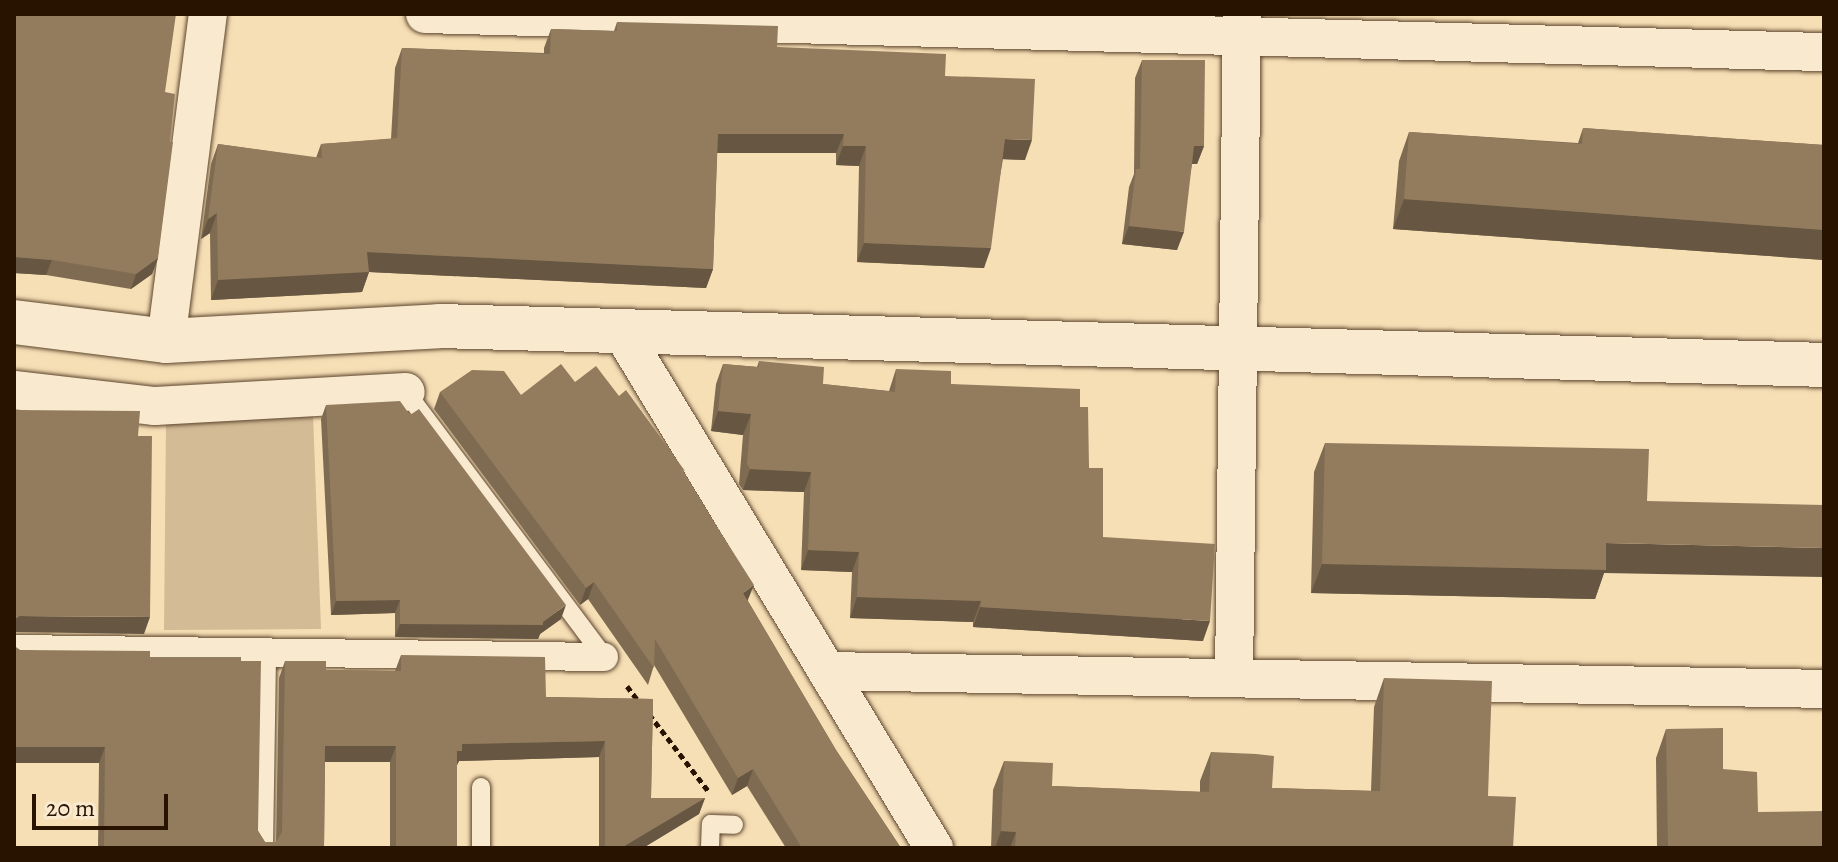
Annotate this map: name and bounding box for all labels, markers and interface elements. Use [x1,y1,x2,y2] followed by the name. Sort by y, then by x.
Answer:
[36,778,172,828] scale bar
[46,792,95,824] text: 20 m

